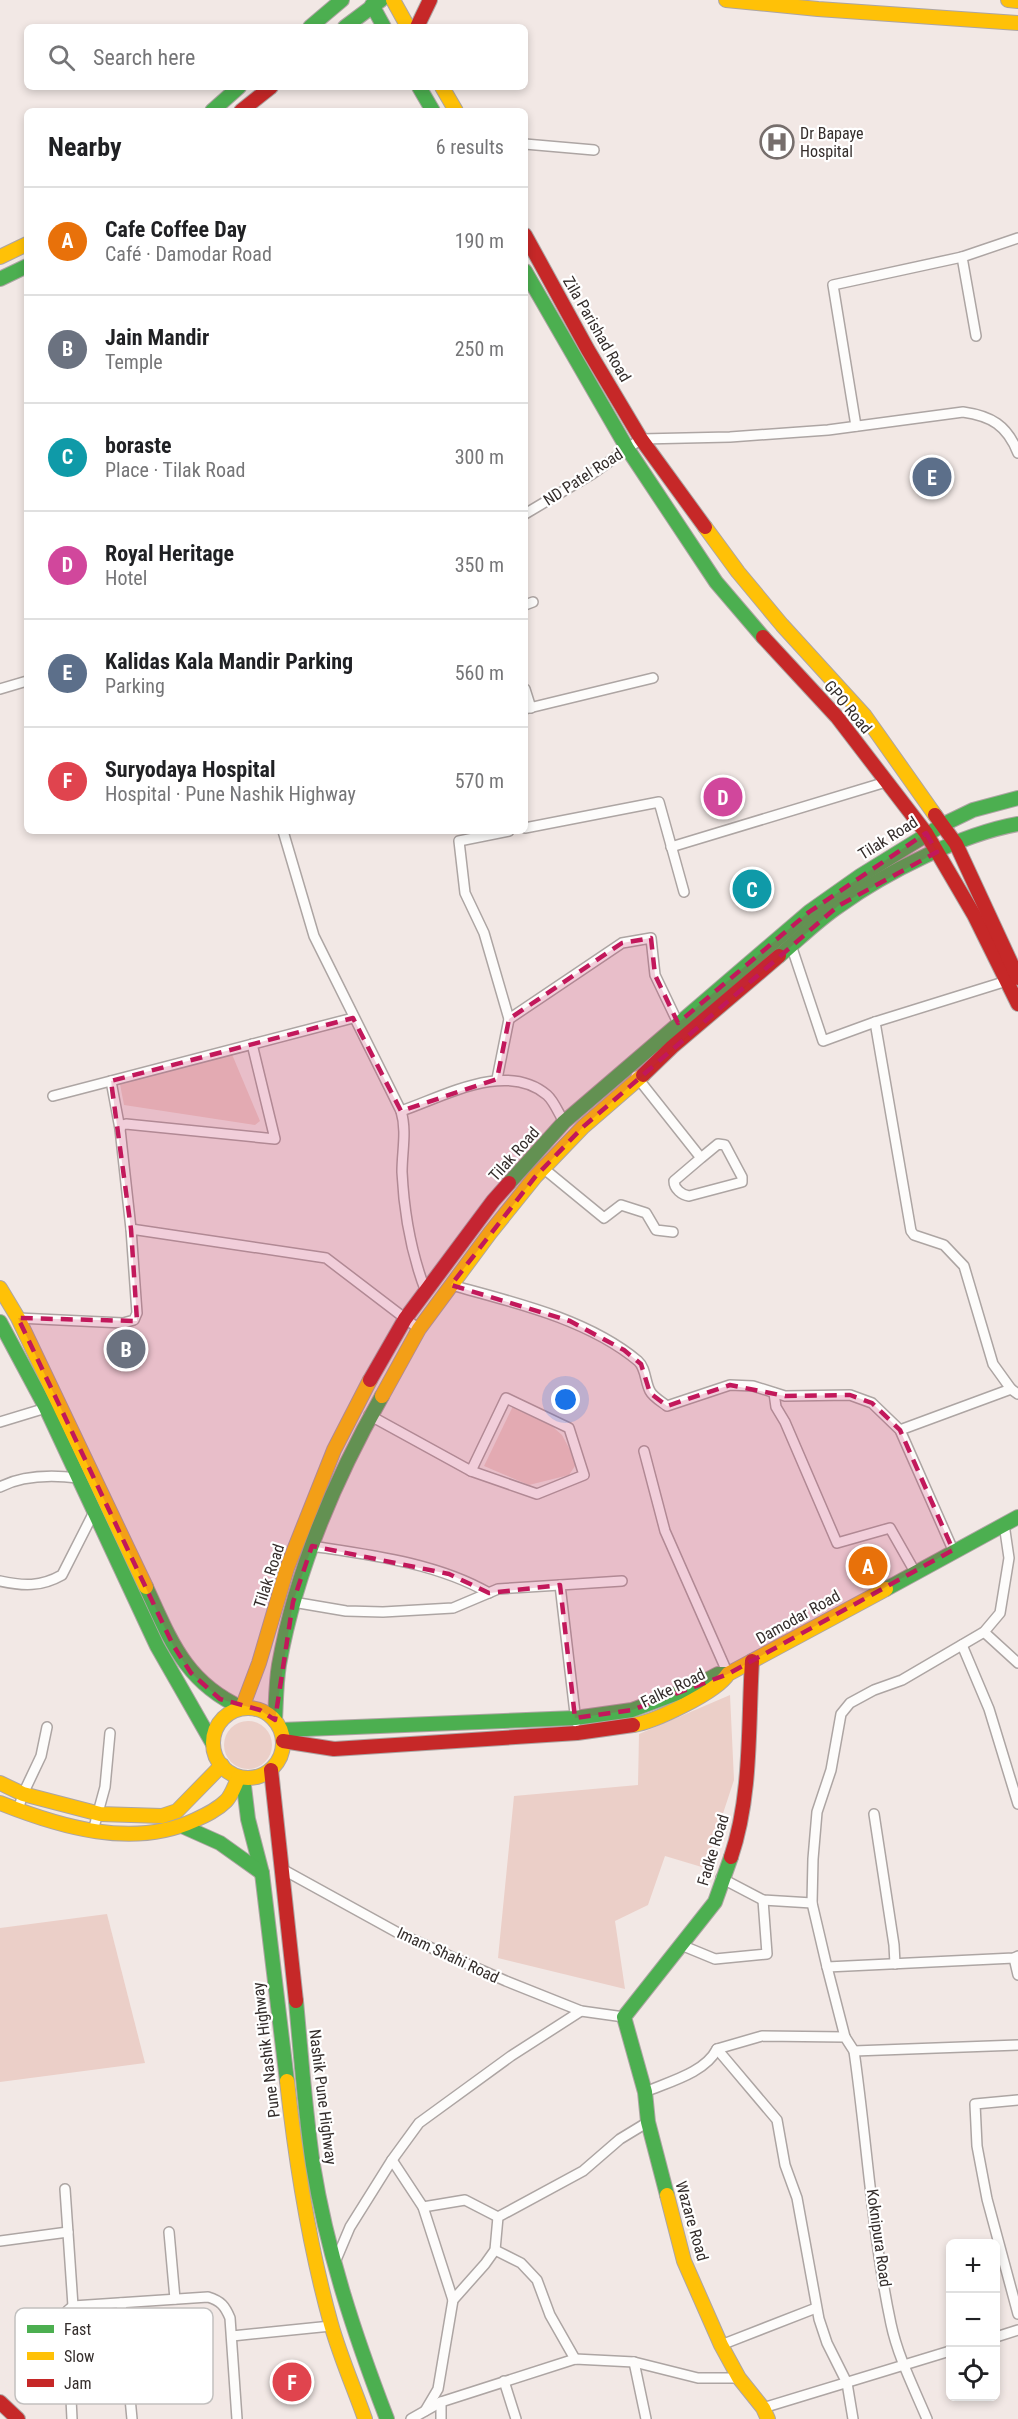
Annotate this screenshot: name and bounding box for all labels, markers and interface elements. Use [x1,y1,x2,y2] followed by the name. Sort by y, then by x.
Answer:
[24,24,528,90] search box
[45,41,78,74] icon: search
[93,45,195,70] text: Search here
[759,124,795,160] hospital icon: Dr Bapaye Hospital
[800,124,864,161] place label: Dr Bapaye Hospital
[48,132,122,162] text: Nearby
[436,135,504,159] text: 6 results
[105,217,247,242] text: Cafe Coffee Day
[62,229,73,253] text: A
[455,229,504,253] text: 190 m
[105,242,272,266] text: Café · Damodar Road
[559,273,635,385] street label: Zila Parishad Road
[105,325,209,350] text: Jain Mandir
[62,337,73,361] text: B
[455,337,504,361] text: 250 m
[105,350,163,374] text: Temple
[105,433,171,458] text: boraste
[540,444,626,510] street label: ND Patel Road
[62,445,73,469] text: C
[455,445,504,469] text: 300 m
[912,454,952,500] pin: E
[105,458,245,482] text: Place · Tilak Road
[105,541,234,566] text: Royal Heritage
[62,553,73,577] text: D
[455,553,504,577] text: 350 m
[105,566,147,590] text: Hotel
[105,649,353,674] text: Kalidas Kala Mandir Parking
[63,661,72,685] text: E
[455,661,504,685] text: 560 m
[105,674,165,698] text: Parking
[820,676,876,738] street label: GPO Road
[105,757,275,782] text: Suryodaya Hospital
[63,769,72,793] text: F
[455,769,504,793] text: 570 m
[704,774,742,820] pin: D
[105,782,356,806] text: Hospital · Pune Nashik Highway
[855,812,921,864] street label: Tilak Road
[732,866,771,912] pin: C
[485,1123,543,1185] street label: Tilak Road
[106,1326,146,1372] pin: B
[551,1385,580,1414] your location
[250,1542,288,1610] street label: Tilak Road
[848,1544,888,1588] pin: A
[753,1586,843,1648] street label: Damodar Road
[638,1664,708,1712] street label: Falke Road
[693,1812,733,1888] street label: Fadke Road
[394,1923,502,1987] street label: Imam Shahi Road
[248,1981,284,2119] street label: Pune Nashik Highway
[305,2028,341,2166] street label: Nashik Pune Highway
[672,2179,712,2263] street label: Wazare Road
[863,2188,895,2288] street label: Koknipura Road
[946,2239,1000,2401] map controls
[946,2239,1000,2293] button: +
[946,2293,1000,2347] button: −
[15,2308,213,2404] legend
[64,2320,91,2339] text: Fast
[64,2347,94,2366] text: Slow
[946,2347,1000,2401] button: locate
[272,2360,312,2404] pin: F
[64,2374,91,2393] text: Jam

